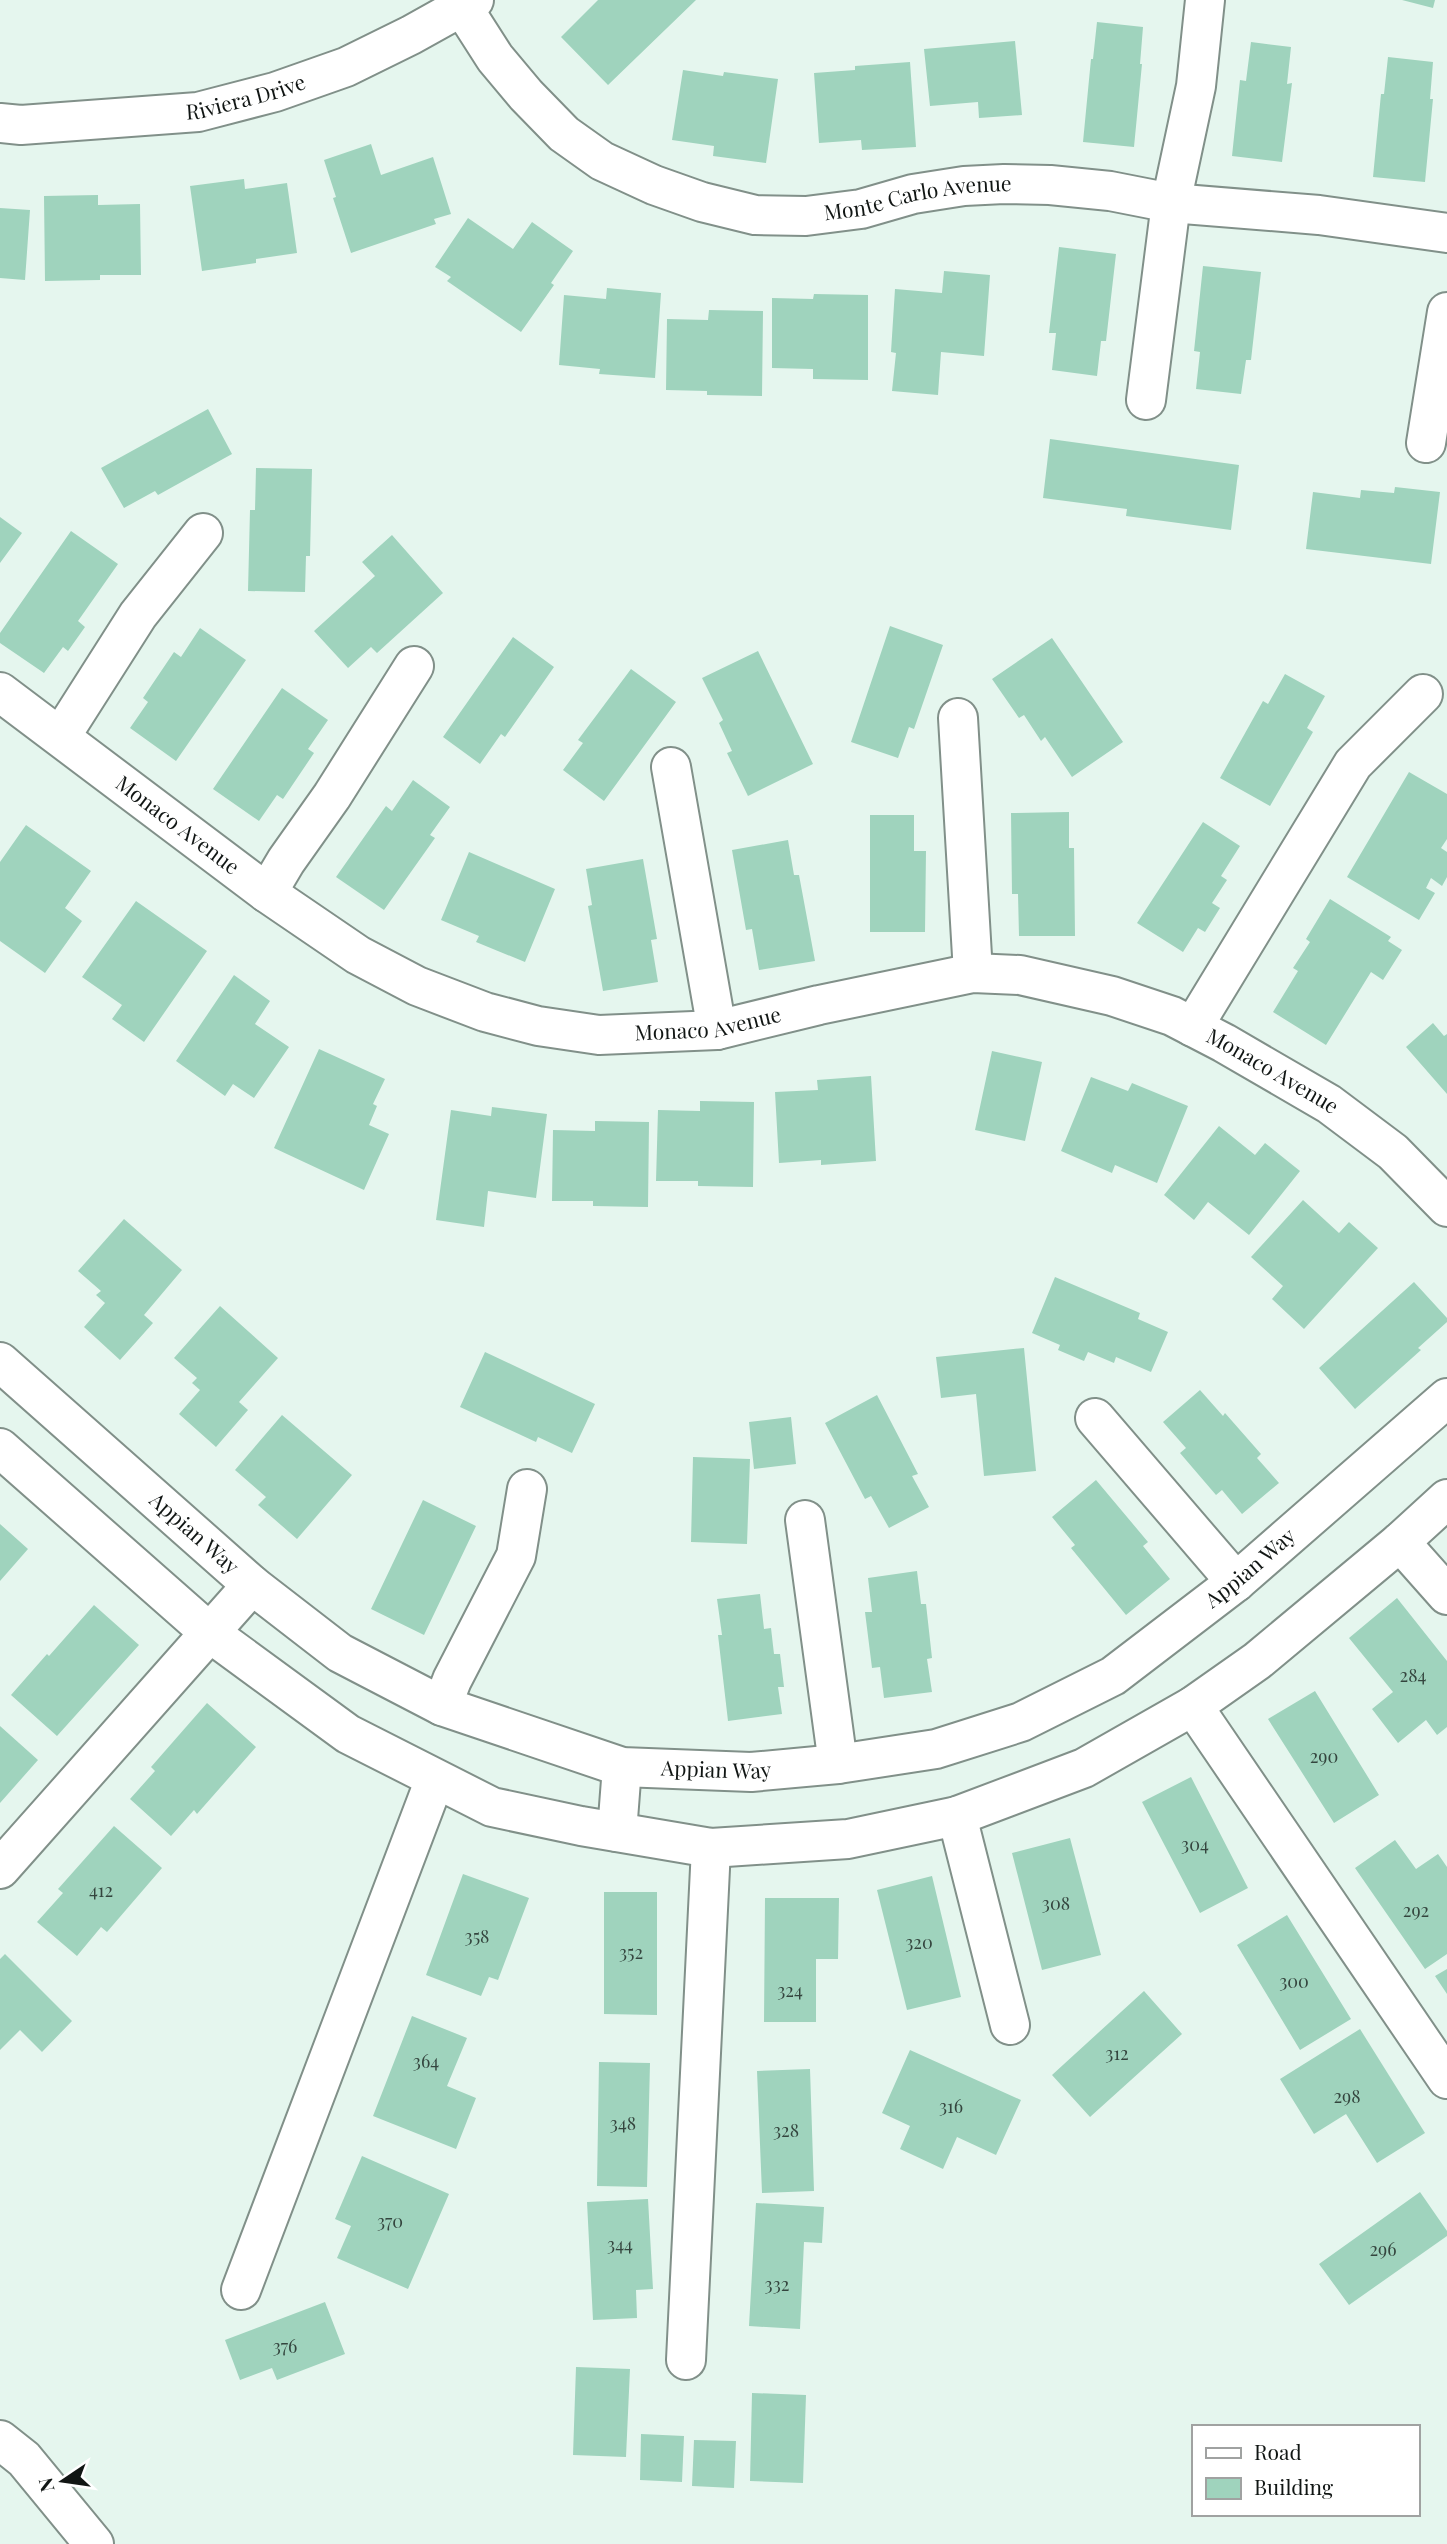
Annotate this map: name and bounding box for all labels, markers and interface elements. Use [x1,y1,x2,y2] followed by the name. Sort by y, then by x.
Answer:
[185,66,309,125] street label: Riviera Drive
[822,168,1012,226] street label: Monte Carlo Avenue
[111,768,246,880] street label: Monaco Avenue
[634,999,784,1045] street label: Monaco Avenue
[1203,1021,1346,1119] street label: Monaco Avenue
[144,1484,246,1579] street label: Appian Way
[1197,1520,1301,1614] street label: Appian Way
[1400,1663,1427,1687] house number: 284
[1310,1744,1338,1768] house number: 290
[660,1752,773,1784] street label: Appian Way
[1181,1832,1209,1856] house number: 304
[89,1878,113,1902] house number: 412
[1042,1891,1070,1915] house number: 308
[1403,1898,1429,1922] house number: 292
[465,1924,489,1948] house number: 358
[905,1930,933,1954] house number: 320
[619,1940,643,1964] house number: 352
[1279,1969,1309,1993] house number: 300
[777,1978,803,2002] house number: 324
[1105,2041,1129,2065] house number: 312
[413,2049,439,2073] house number: 364
[1333,2084,1361,2108] house number: 298
[939,2094,963,2118] house number: 316
[610,2111,636,2135] house number: 348
[773,2118,799,2142] house number: 328
[377,2209,403,2233] house number: 370
[607,2232,633,2256] house number: 344
[1369,2237,1397,2261] house number: 296
[765,2272,789,2296] house number: 332
[273,2334,297,2358] house number: 376
[1192,2425,1419,2516] legend
[1254,2437,1302,2465] text: Road
[28,2446,98,2516] north arrow
[1254,2472,1333,2500] text: Building
[31,2475,60,2495] text: N

